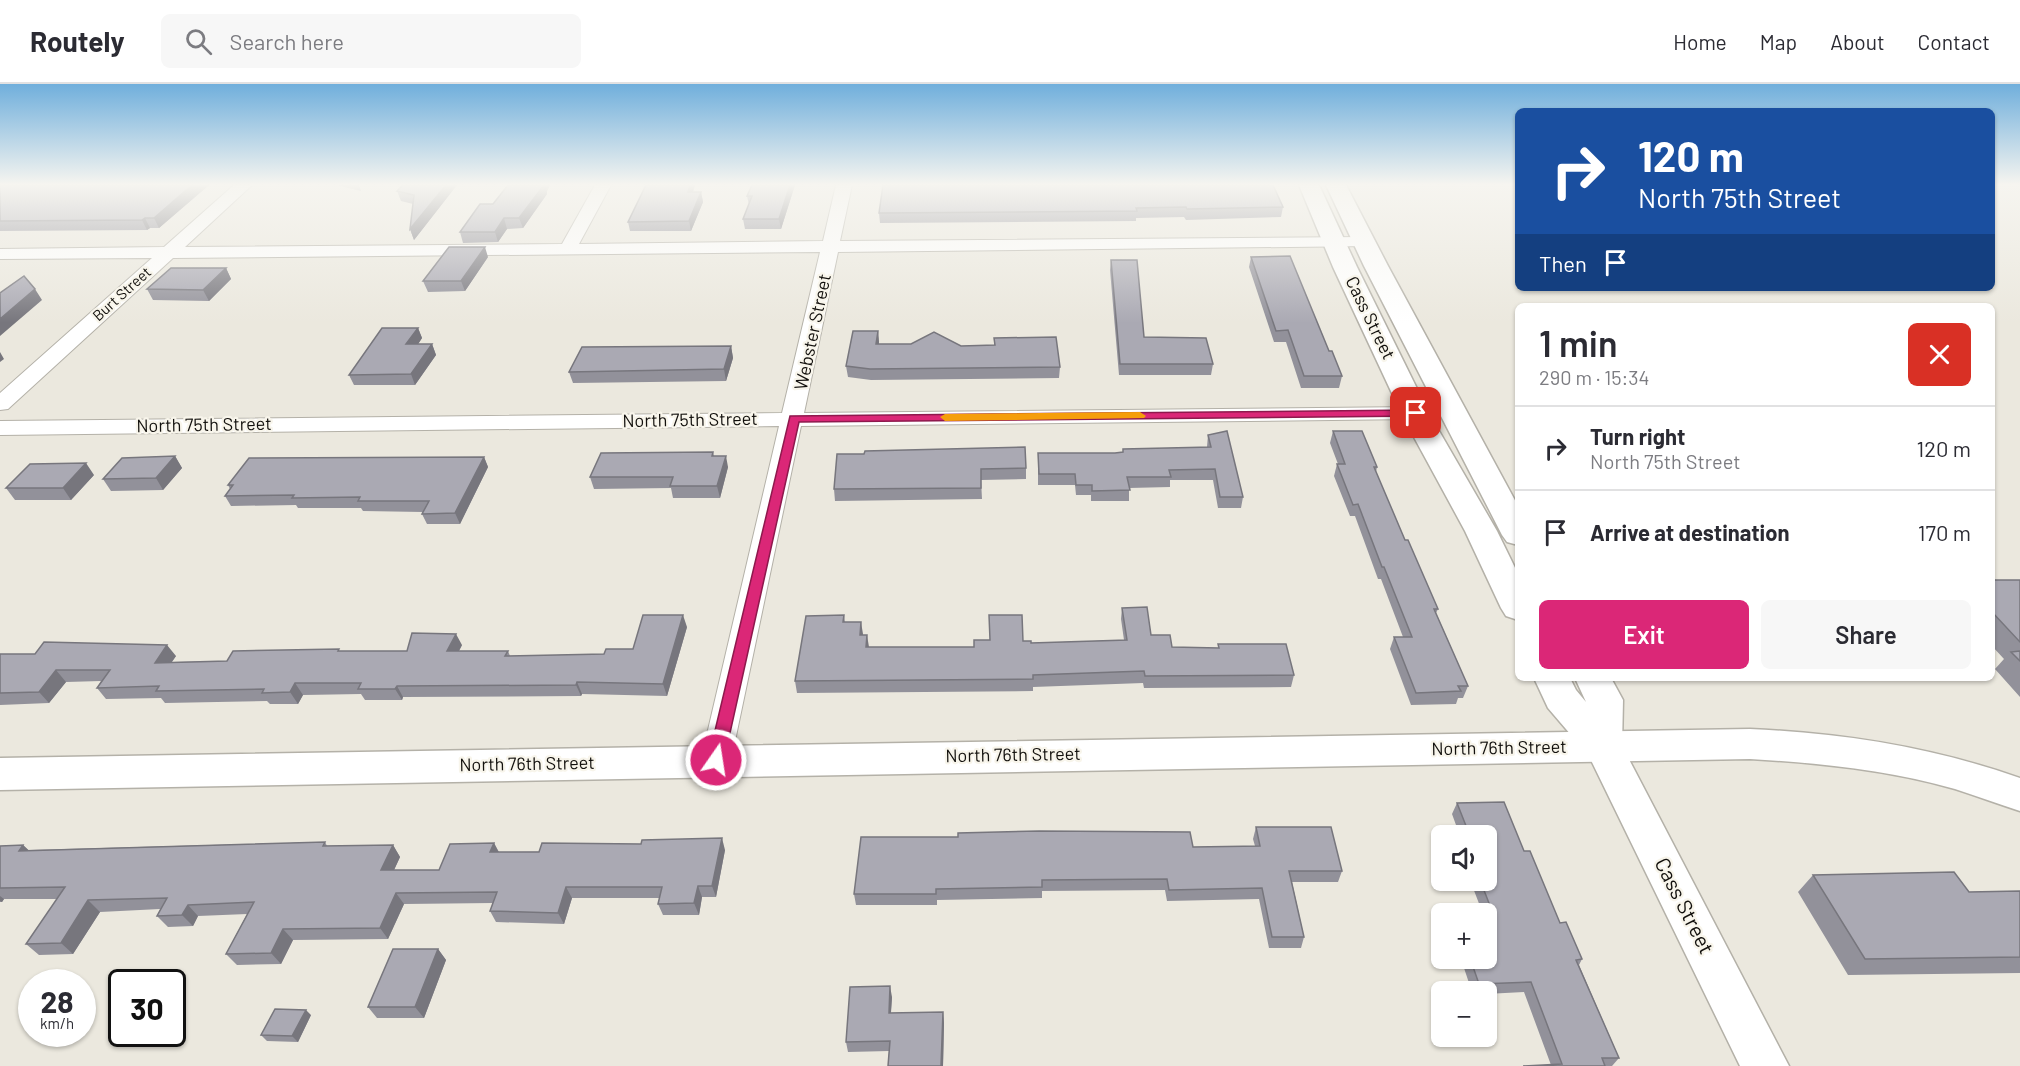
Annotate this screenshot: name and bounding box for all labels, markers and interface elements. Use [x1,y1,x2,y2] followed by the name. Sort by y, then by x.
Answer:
[161,14,581,68] search box
[30,24,125,58] text: Routely
[182,25,215,58] icon: search
[230,28,344,54] text: Search here
[1673,29,1727,54] text: Home
[1760,29,1797,54] text: Map
[1830,29,1885,54] text: About
[1918,29,1990,54] text: Contact
[1638,130,1744,180] text: 120 m
[1539,132,1617,210] icon: right
[1638,181,1841,213] text: North 75th Street
[1599,246,1632,279] icon: arrive
[1539,250,1587,276] text: Then
[88,262,154,324] street label: Burt Street
[789,272,835,392] street label: Webster Street
[1341,272,1400,363] street label: Cass Street
[1539,321,1618,364] text: 1 min
[1908,323,1971,386] button: close
[1539,365,1650,389] text: 290 m · 15:34
[1390,387,1441,438] pin
[1399,396,1432,429] icon: arrive
[622,407,758,431] street label: North 75th Street
[136,412,272,436] street label: North 75th Street
[1590,423,1685,449] text: Turn right
[1539,432,1572,465] icon: right
[1916,435,1971,461] text: 120 m
[1590,449,1740,473] text: North 75th Street
[1539,516,1572,549] icon: arrive
[1590,519,1789,545] text: Arrive at destination
[1918,519,1971,545] text: 170 m
[1539,600,1749,669] button: Exit
[1761,600,1971,669] button: Share
[684,728,748,792] position arrow
[1431,735,1567,759] street label: North 76th Street
[945,742,1081,766] street label: North 76th Street
[459,751,595,775] street label: North 76th Street
[1431,825,1497,1047] map controls
[1431,825,1497,891] button: sound
[1650,853,1720,958] street label: Cass Street
[1431,903,1497,969] button: +
[108,969,186,1047] speed limit sign: 30
[1431,981,1497,1047] button: −
[40,983,74,1019] text: 28
[40,1014,74,1032] text: km/h

